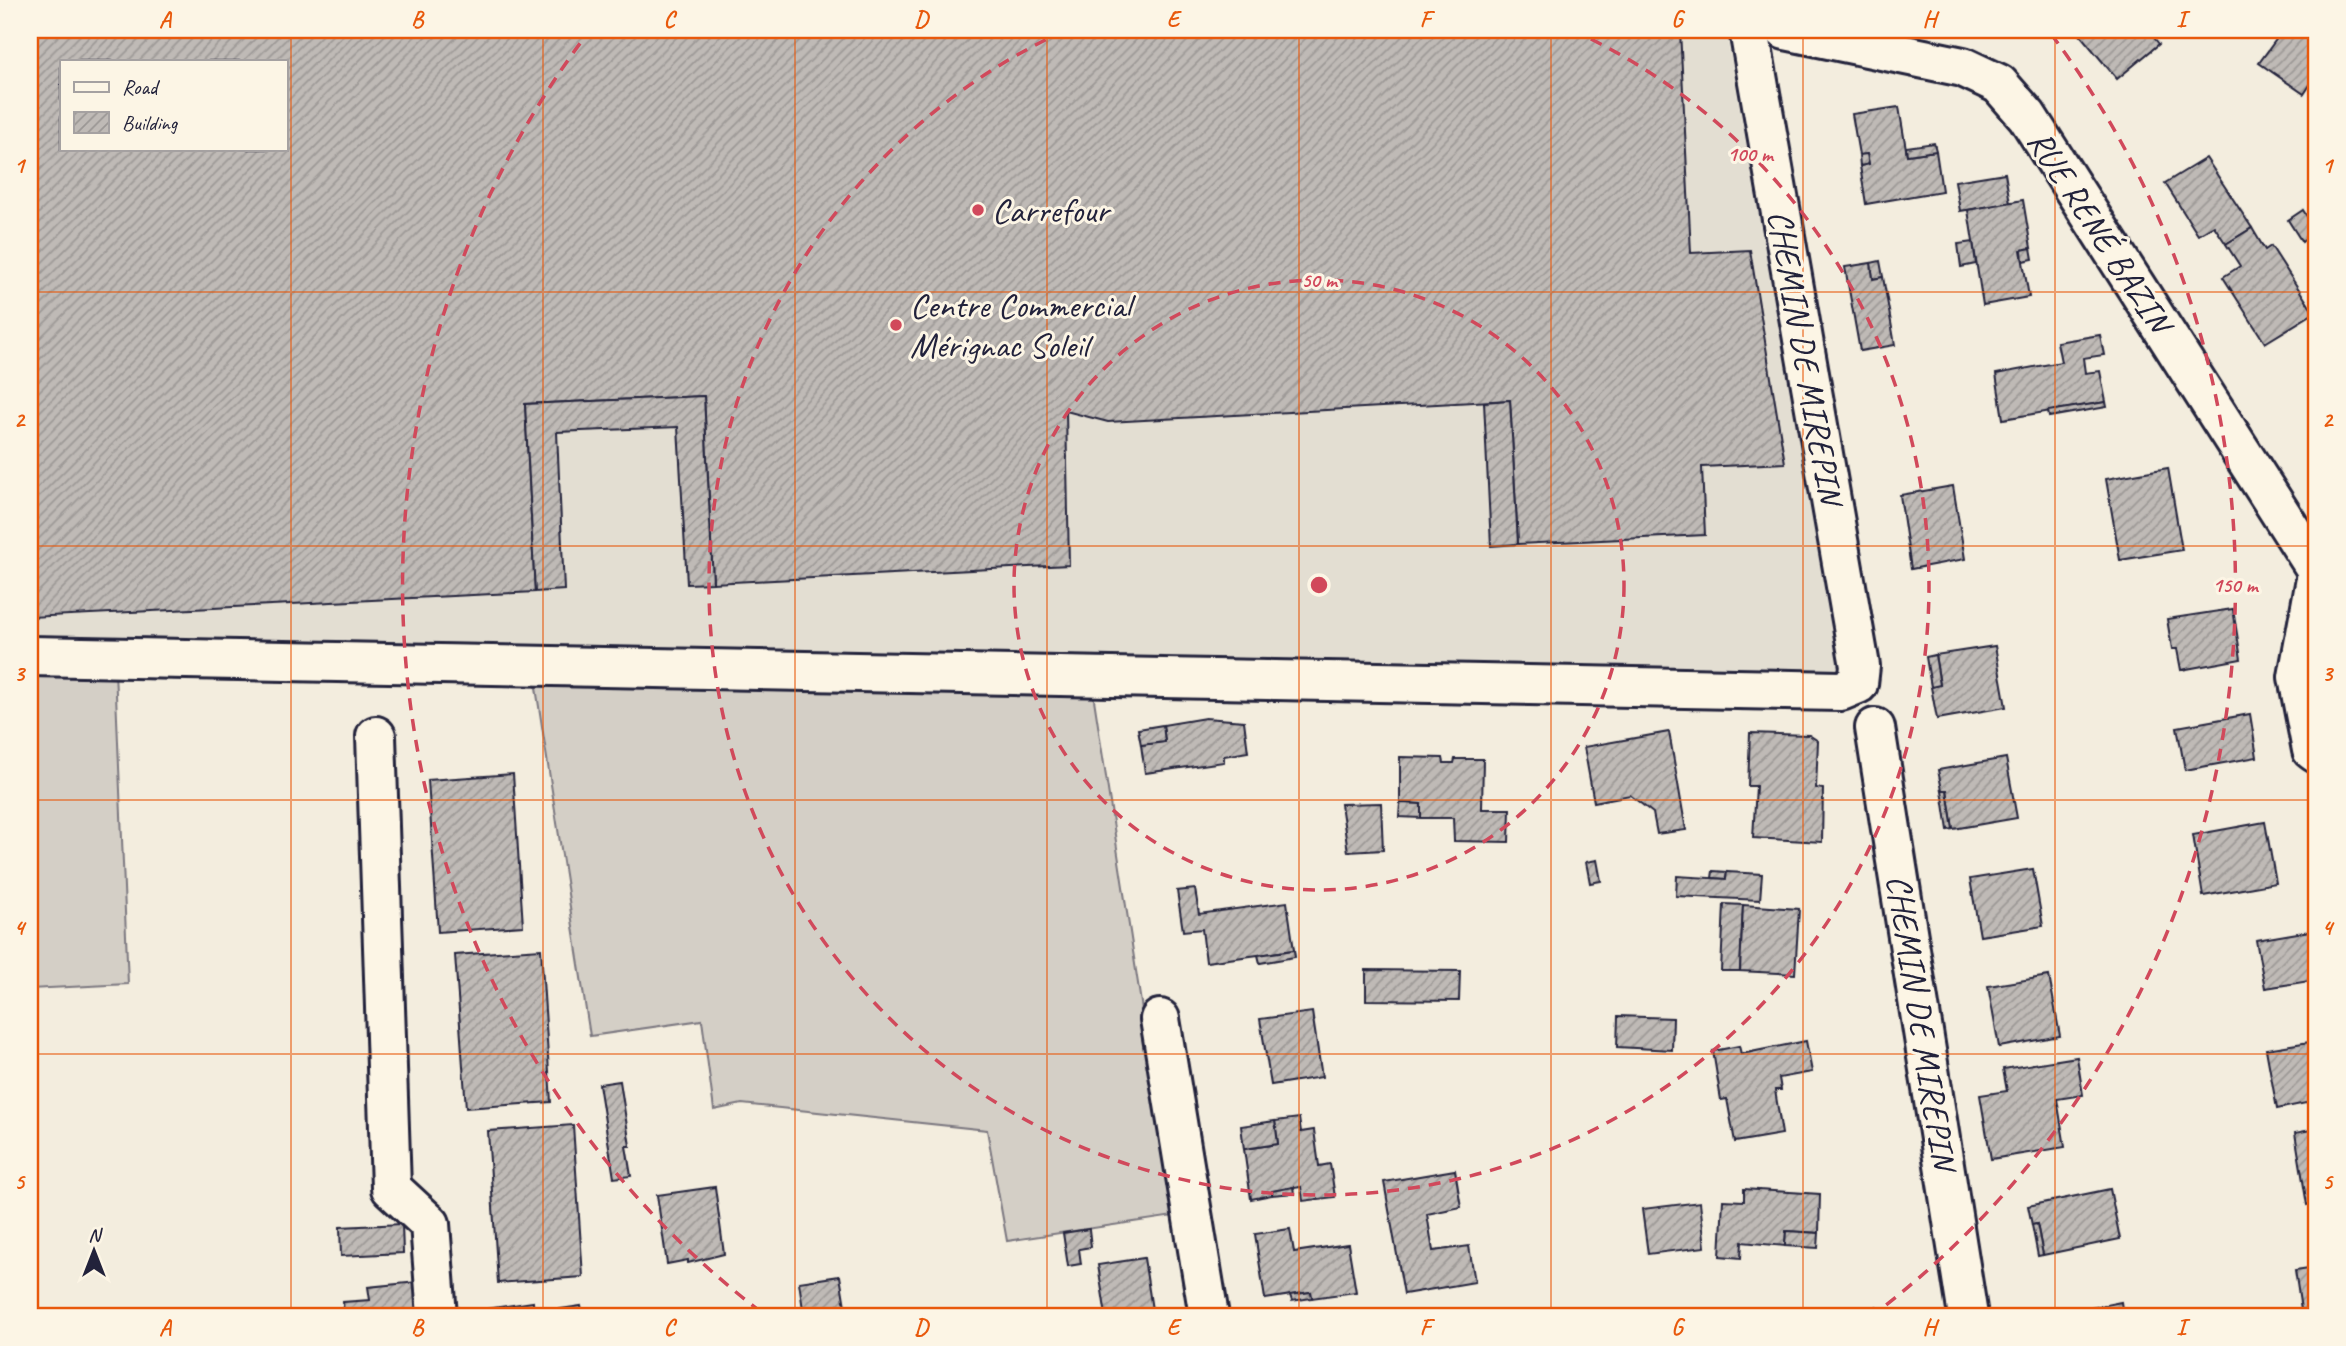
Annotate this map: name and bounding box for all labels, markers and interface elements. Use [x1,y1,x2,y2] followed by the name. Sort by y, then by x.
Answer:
[159,5,173,34] text: A
[411,5,425,34] text: B
[664,5,678,34] text: C
[914,5,930,34] text: D
[1167,5,1183,34] text: E
[1420,5,1436,34] text: F
[1671,5,1686,34] text: G
[1922,5,1940,34] text: H
[2176,5,2191,34] text: I
[60,60,287,150] legend
[122,74,161,100] text: Road
[122,110,179,136] text: Building
[2017,122,2185,345] street label: RUE RENÉ BAZIN
[1727,141,1775,167] text: 100 m
[14,151,27,180] text: 1
[2322,151,2335,180] text: 1
[992,188,1112,233] place label: Carrefour
[970,202,986,218] marker: Carrefour
[1758,207,1854,513] street label: CHEMIN DE MIREPIN
[1301,267,1339,293] text: 50 m
[910,283,1137,368] place label: Centre Commercial Mérignac Soleil
[888,317,904,333] marker: Centre Commercial Mérignac Soleil
[14,405,27,434] text: 2
[2322,405,2335,434] text: 2
[2212,572,2260,598] text: 150 m
[1307,573,1331,597] centre of rings
[14,659,27,688] text: 3
[2322,659,2335,688] text: 3
[1876,872,1968,1178] street label: CHEMIN DE MIREPIN
[14,913,27,942] text: 4
[2322,913,2335,942] text: 4
[14,1167,26,1196] text: 5
[2322,1167,2334,1196] text: 5
[60,1216,130,1286] north arrow
[88,1223,103,1247] text: N
[159,1313,173,1342] text: A
[411,1313,425,1342] text: B
[664,1313,678,1342] text: C
[914,1313,930,1342] text: D
[1167,1313,1183,1342] text: E
[1420,1313,1436,1342] text: F
[1671,1313,1686,1342] text: G
[1922,1313,1940,1342] text: H
[2176,1313,2191,1342] text: I

